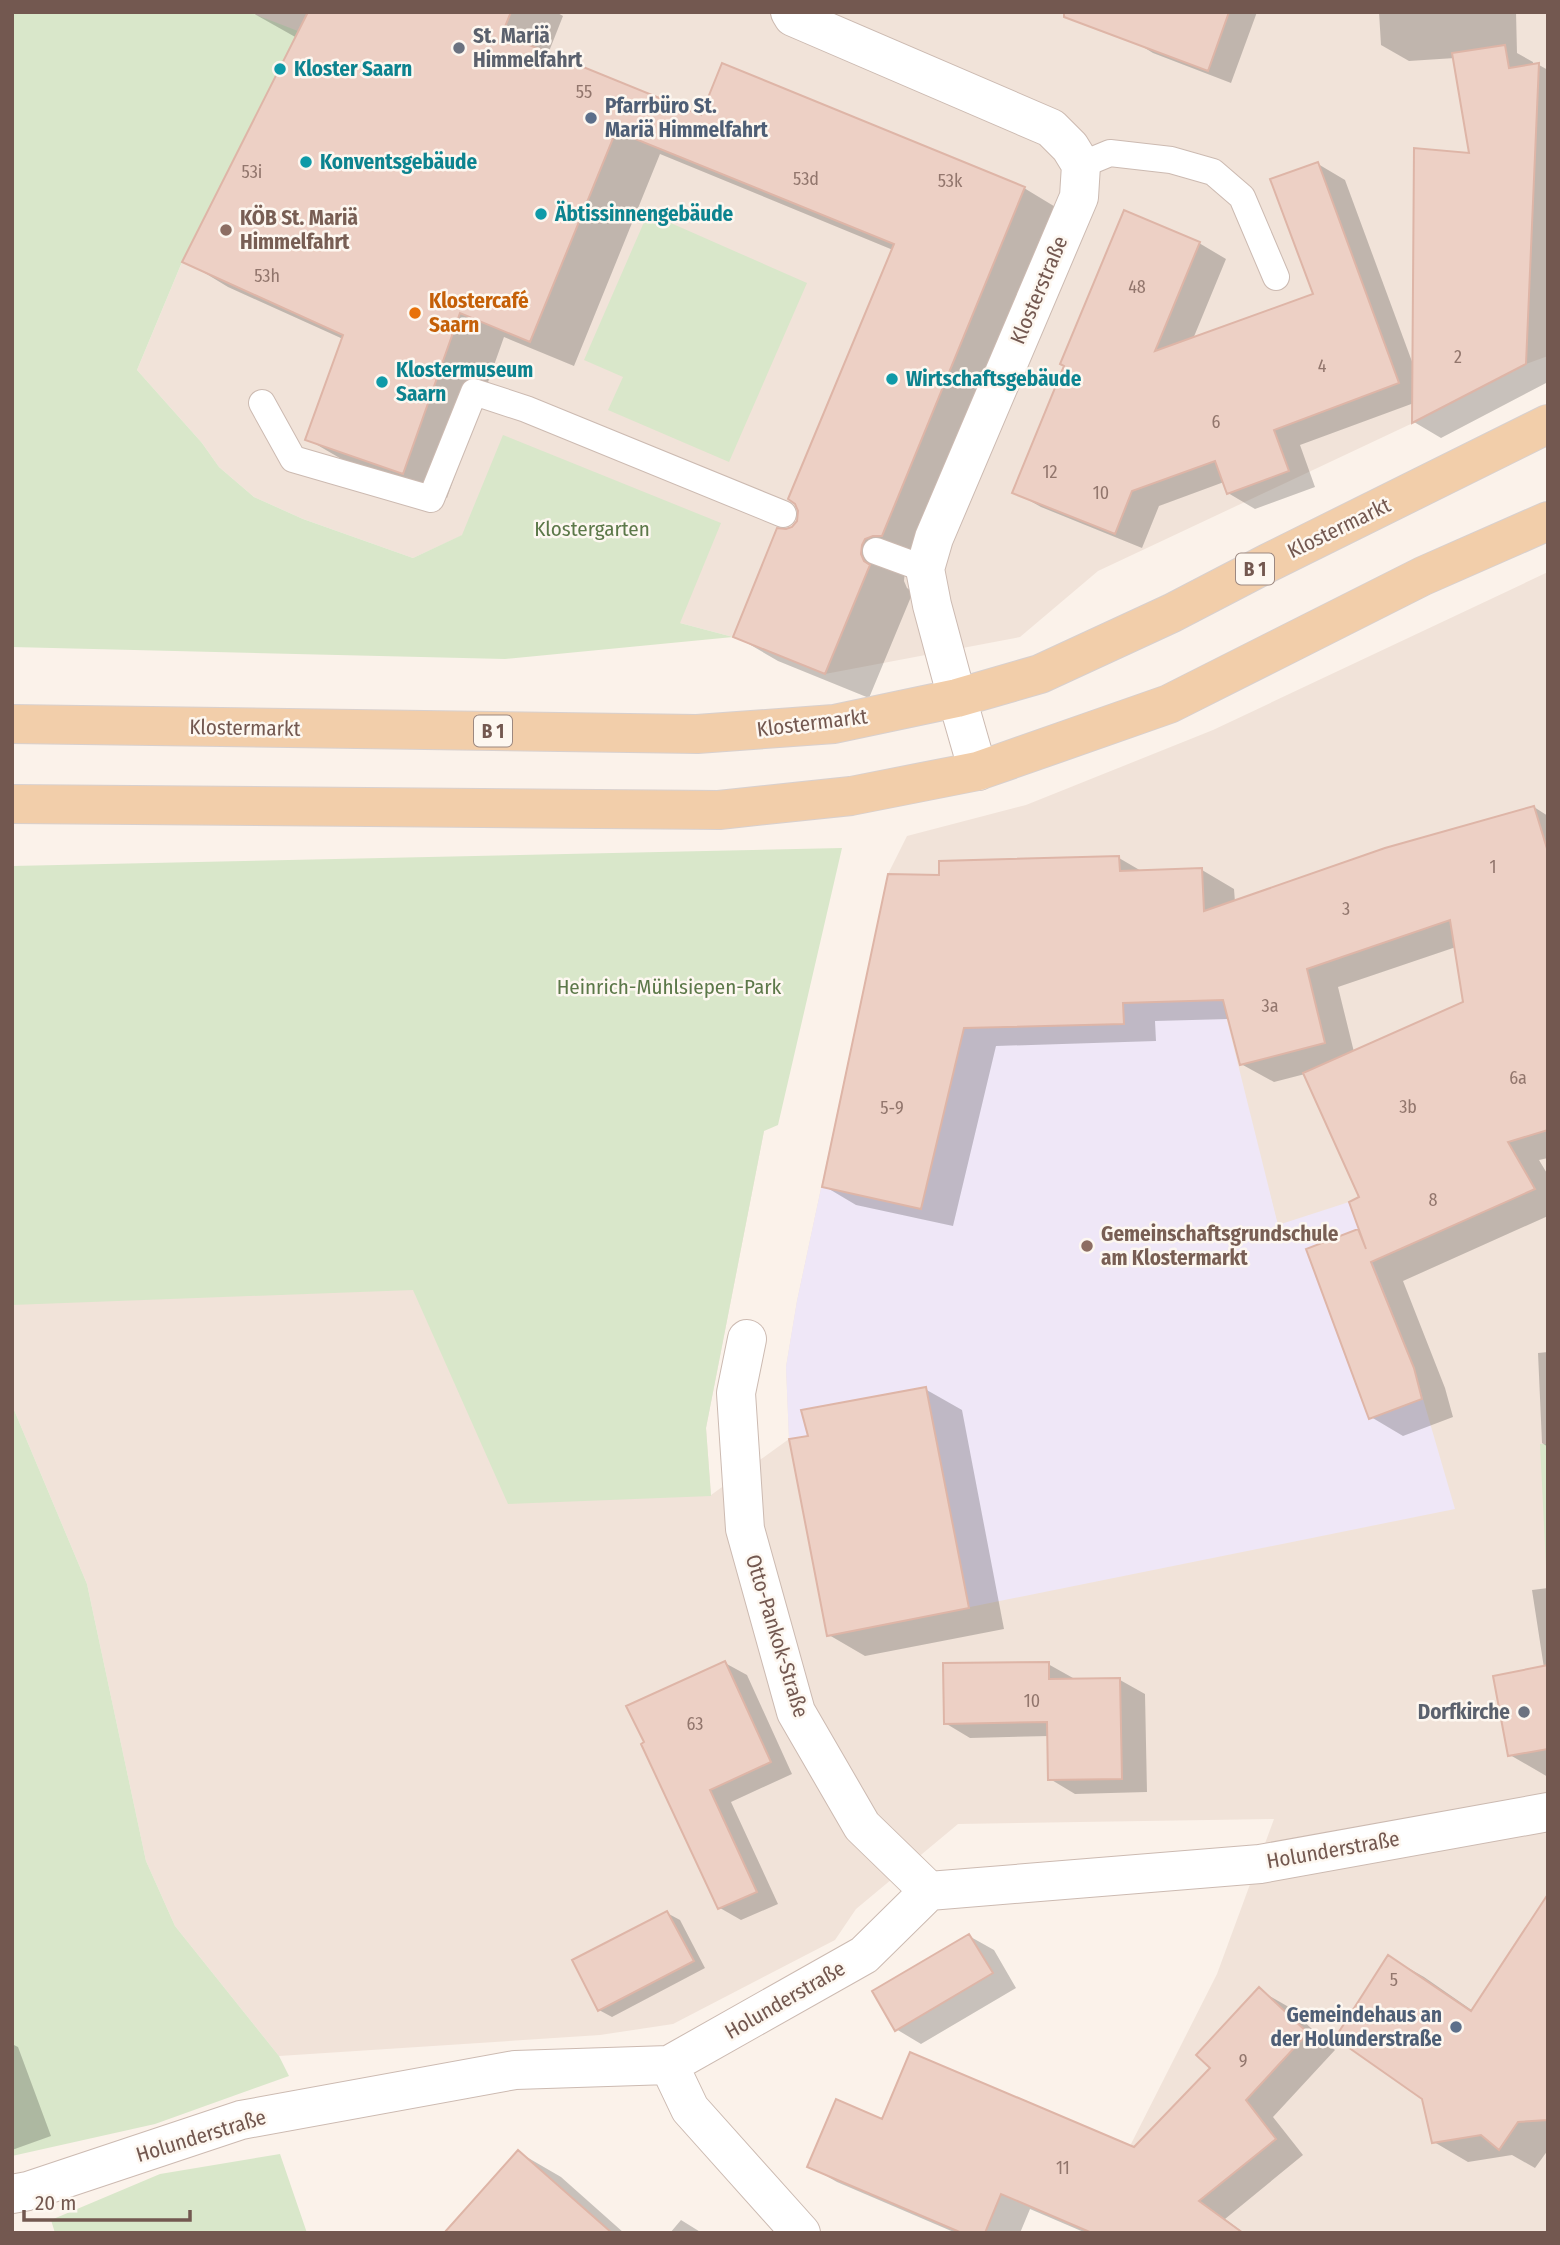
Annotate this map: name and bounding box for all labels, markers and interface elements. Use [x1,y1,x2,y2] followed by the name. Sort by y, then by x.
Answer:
[473,23,583,73] place label: St. Mariä Himmelfahrt
[451,40,467,56] marker: St. Mariä Himmelfahrt
[294,56,412,82] place label: Kloster Saarn
[272,61,288,77] marker: Kloster Saarn
[576,81,592,103] house number: 55
[605,93,769,143] place label: Pfarrbüro St. Mariä Himmelfahrt
[583,110,599,126] marker: Pfarrbüro St. Mariä Himmelfahrt
[320,149,477,175] place label: Konventsgebäude
[298,154,314,170] marker: Konventsgebäude
[242,161,262,183] house number: 53i
[793,168,819,190] house number: 53d
[938,170,963,192] house number: 53k
[554,200,734,227] place label: Äbtissinnengebäude
[240,204,358,255] place label: KÖB St. Mariä Himmelfahrt
[533,206,549,222] marker: Äbtissinnengebäude
[218,222,234,238] marker: KÖB St. Mariä Himmelfahrt
[1005,232,1073,348] street label: Klosterstraße
[254,265,280,287] house number: 53h
[1128,276,1146,298] house number: 48
[429,288,529,338] place label: Klostercafé Saarn
[407,305,423,321] marker: Klostercafé Saarn
[1454,346,1462,368] house number: 2
[1318,355,1327,377] house number: 4
[396,357,533,407] place label: Klostermuseum Saarn
[906,366,1082,392] place label: Wirtschaftsgebäude
[884,371,900,387] marker: Wirtschaftsgebäude
[374,374,390,390] marker: Klostermuseum Saarn
[1212,411,1221,433] house number: 6
[1043,461,1058,483] house number: 12
[1093,482,1109,504] house number: 10
[1283,492,1395,564] street label: Klostermarkt
[534,516,650,542] park label: Klostergarten
[1236,554,1274,584] road number: B 1
[755,703,869,743] street label: Klostermarkt
[189,714,301,742] street label: Klostermarkt
[474,716,512,746] road number: B 1
[1489,856,1497,878] house number: 1
[1342,898,1350,920] house number: 3
[557,974,782,1000] park label: Heinrich-Mühlsiepen-Park
[1262,995,1279,1017] house number: 3a
[1509,1067,1527,1089] house number: 6a
[1399,1096,1417,1118] house number: 3b
[880,1097,904,1119] house number: 5-9
[1429,1189,1438,1211] house number: 8
[1101,1221,1339,1271] place label: Gemeinschaftsgrundschule am Klostermarkt
[1079,1238,1095,1254] marker: Gemeinschaftsgrundschule am Klostermarkt
[740,1551,814,1721] street label: Otto-Pankok-Straße
[1024,1690,1040,1712] house number: 10
[1418,1699,1510,1725] place label: Dorfkirche
[1516,1704,1532,1720] marker: Dorfkirche
[687,1713,703,1735] house number: 63
[1265,1826,1401,1874] street label: Holunderstraße
[720,1955,850,2045] street label: Holunderstraße
[1390,1969,1398,1991] house number: 5
[1270,2002,1442,2052] place label: Gemeindehaus an der Holunderstraße
[1448,2019,1464,2035] marker: Gemeindehaus an der Holunderstraße
[1239,2050,1247,2072] house number: 9
[133,2104,269,2168] street label: Holunderstraße
[1056,2157,1070,2179] house number: 11
[24,2178,191,2222] scale bar
[35,2190,76,2216] text: 20 m

